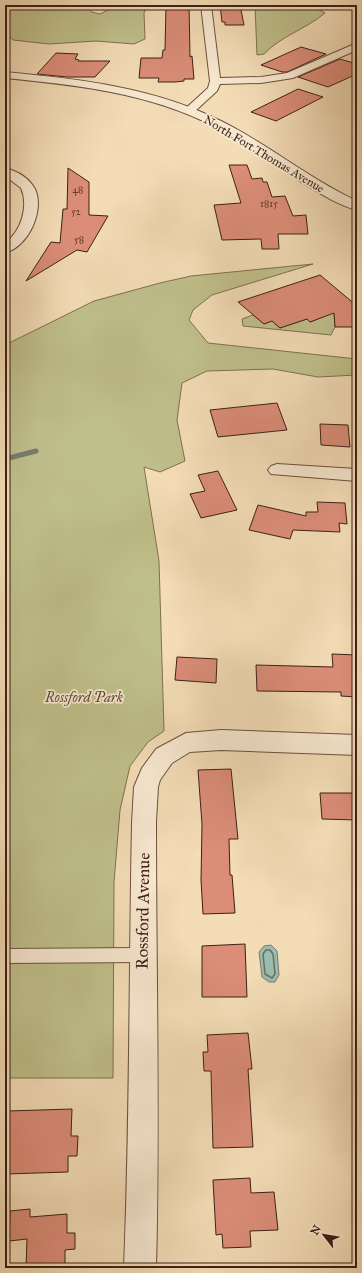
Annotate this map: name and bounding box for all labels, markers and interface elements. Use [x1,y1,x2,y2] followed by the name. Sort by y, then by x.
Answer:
[201,112,327,196] street label: North Fort Thomas Avenue
[73,184,83,196] house number: 48
[260,198,278,210] house number: 1815
[71,206,81,218] house number: 52
[74,234,84,246] house number: 58
[44,689,124,706] park label: Rossford Park
[131,852,155,970] street label: Rossford Avenue
[304,1215,344,1255] north arrow
[308,1222,324,1237] text: N

